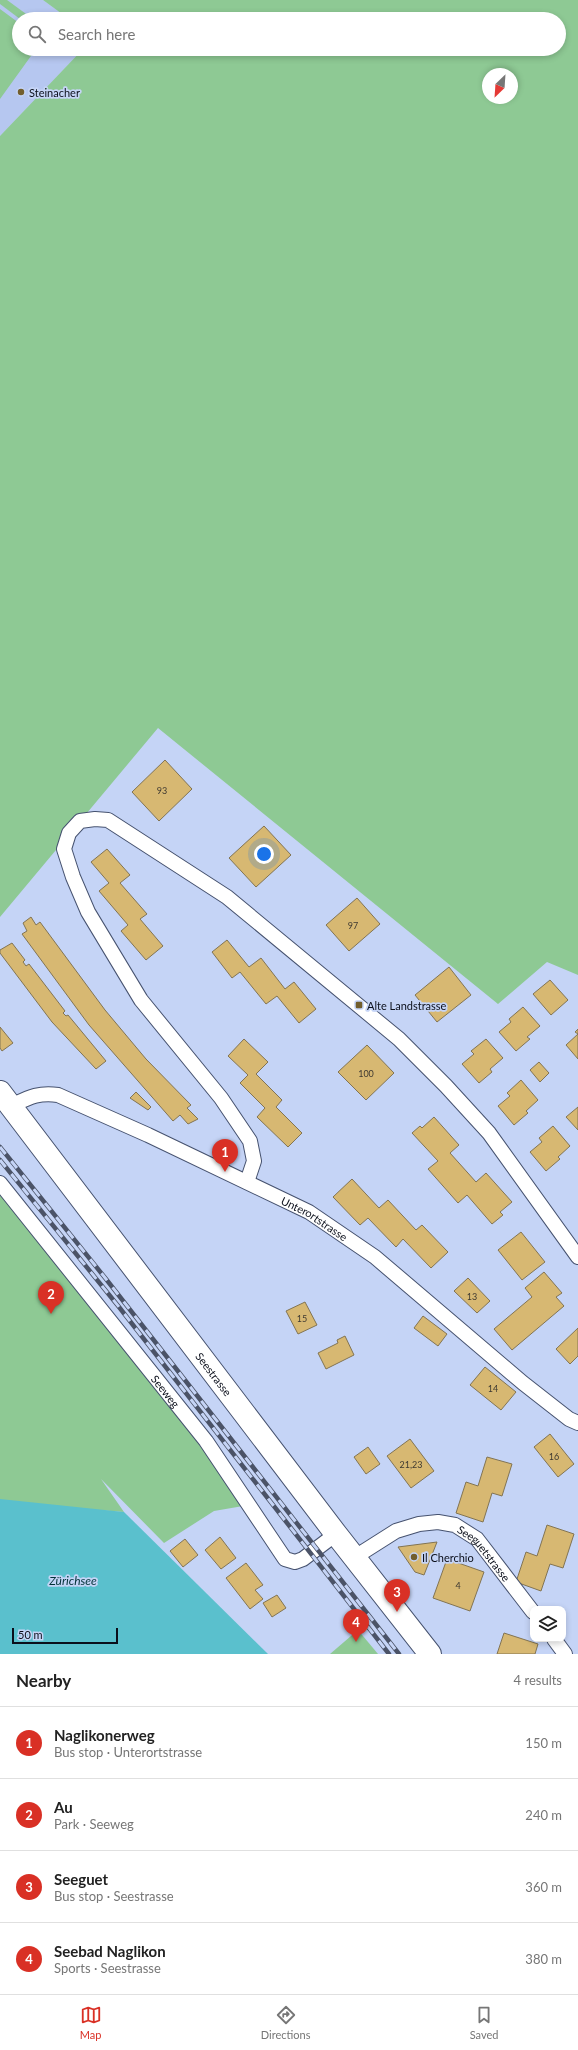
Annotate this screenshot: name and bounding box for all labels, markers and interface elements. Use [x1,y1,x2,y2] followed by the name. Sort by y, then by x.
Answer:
[12,12,566,56] search box
[26,23,48,45] icon: search
[58,25,135,43] text: Search here
[482,68,518,104] north arrow
[29,86,80,99] place label: Steinacher
[16,87,26,97] marker: Steinacher
[157,785,167,796] house number: 93
[254,844,274,864] your location
[348,920,358,931] house number: 97
[367,999,447,1012] place label: Alte Landstrasse
[354,1000,364,1010] marker: Alte Landstrasse
[358,1068,374,1079] house number: 100
[212,1139,238,1172] pin: 1
[279,1193,350,1243] street label: Unterortstrasse
[38,1281,64,1314] pin: 2
[467,1291,477,1302] house number: 13
[297,1313,307,1324] house number: 15
[194,1350,235,1398] street label: Seestrasse
[149,1372,183,1410] street label: Seeweg
[488,1383,498,1394] house number: 14
[549,1451,559,1462] house number: 16
[400,1459,422,1470] house number: 21,23
[456,1522,513,1584] street label: Seeguetstrasse
[422,1551,474,1564] place label: Il Cherchio
[409,1552,419,1562] marker: Il Cherchio
[48,1573,97,1588] water label: Zürichsee
[384,1579,410,1612] pin: 3
[455,1580,461,1591] house number: 4
[530,1606,566,1642] map controls
[530,1606,566,1642] button: layers
[343,1609,369,1642] pin: 4
[12,1626,118,1645] scale bar
[18,1628,43,1641] text: 50 m
[16,1670,71,1691] text: Nearby
[514,1672,562,1688] text: 4 results
[54,1726,155,1744] text: Naglikonerweg
[25,1735,33,1751] text: 1
[525,1735,562,1751] text: 150 m
[54,1744,202,1760] text: Bus stop · Unterortstrasse
[54,1798,73,1816] text: Au
[25,1807,33,1823] text: 2
[525,1807,562,1823] text: 240 m
[54,1816,134,1832] text: Park · Seeweg
[54,1870,108,1888] text: Seeguet
[25,1879,33,1895] text: 3
[525,1879,562,1895] text: 360 m
[54,1888,174,1904] text: Bus stop · Seestrasse
[54,1942,166,1960] text: Seebad Naglikon
[25,1951,33,1967] text: 4
[525,1951,562,1967] text: 380 m
[54,1960,161,1976] text: Sports · Seestrasse
[80,2004,102,2041] tab: Map
[261,2004,310,2041] tab: Directions
[470,2004,498,2041] tab: Saved

